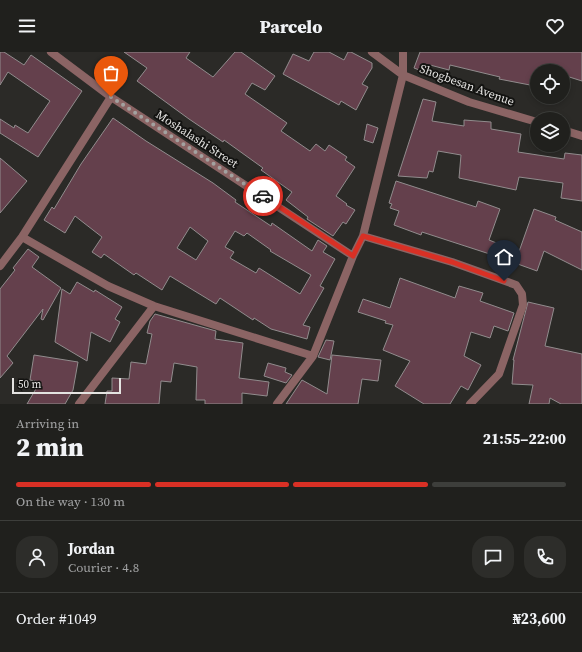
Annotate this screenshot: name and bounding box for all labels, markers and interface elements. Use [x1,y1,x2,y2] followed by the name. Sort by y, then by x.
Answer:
[259,14,323,39] text: Parcelo
[16,15,38,37] icon: menu
[544,15,566,37] icon: heart
[94,56,128,97] pin
[417,60,517,110] street label: Shogbesan Avenue
[100,62,122,84] icon: bag
[530,64,570,152] map controls
[530,64,570,104] button: locate
[153,106,241,172] street label: Moshalashi Street
[530,112,570,152] button: layers
[243,176,283,216] courier
[252,185,274,207] icon: car
[487,240,521,281] pin
[493,246,515,268] icon: home
[12,376,121,395] scale bar
[18,377,41,392] text: 50 m
[16,415,79,432] text: Arriving in
[483,428,566,449] text: 21:55–22:00
[16,429,84,465] text: 2 min
[16,493,125,510] text: On the way · 130 m
[16,536,58,578] button: person
[472,536,514,578] button: chat
[524,536,566,578] button: phone
[68,538,115,559] text: Jordan
[68,559,139,576] text: Courier · 4.8
[16,608,97,629] text: Order #1049
[513,608,566,629] text: ₦23,600

